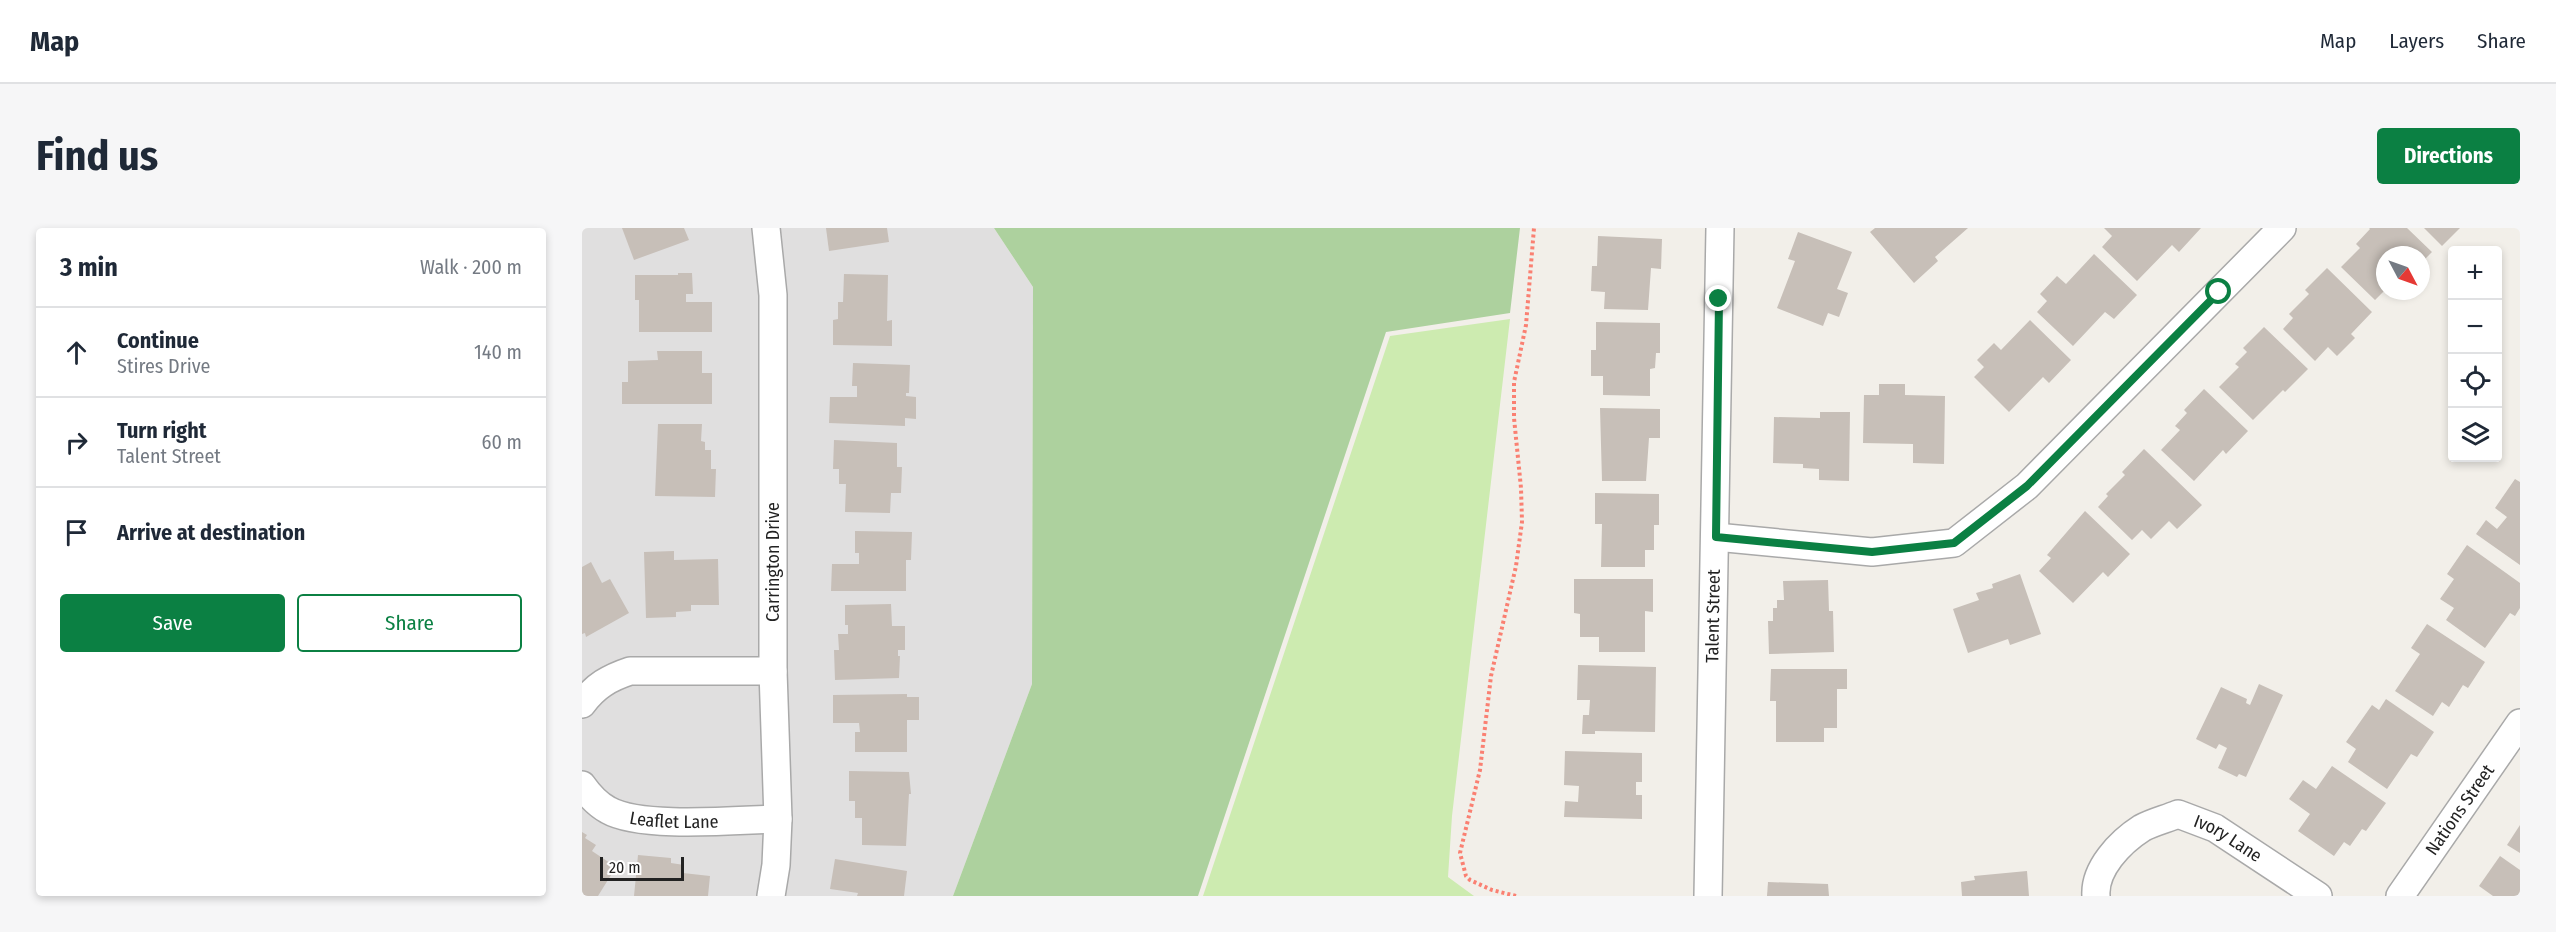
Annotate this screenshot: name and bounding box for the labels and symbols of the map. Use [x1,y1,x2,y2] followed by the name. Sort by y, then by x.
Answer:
[2376,246,2430,300] north arrow
[2205,278,2231,304] route start
[1705,285,1731,311] route end
[762,502,784,622] street label: Carrington Drive
[1701,569,1725,663] street label: Talent Street
[2421,760,2499,859] street label: Nations Street
[628,807,719,833] street label: Leaflet Lane
[2191,810,2266,867] street label: Ivory Lane
[600,854,684,882] scale bar

